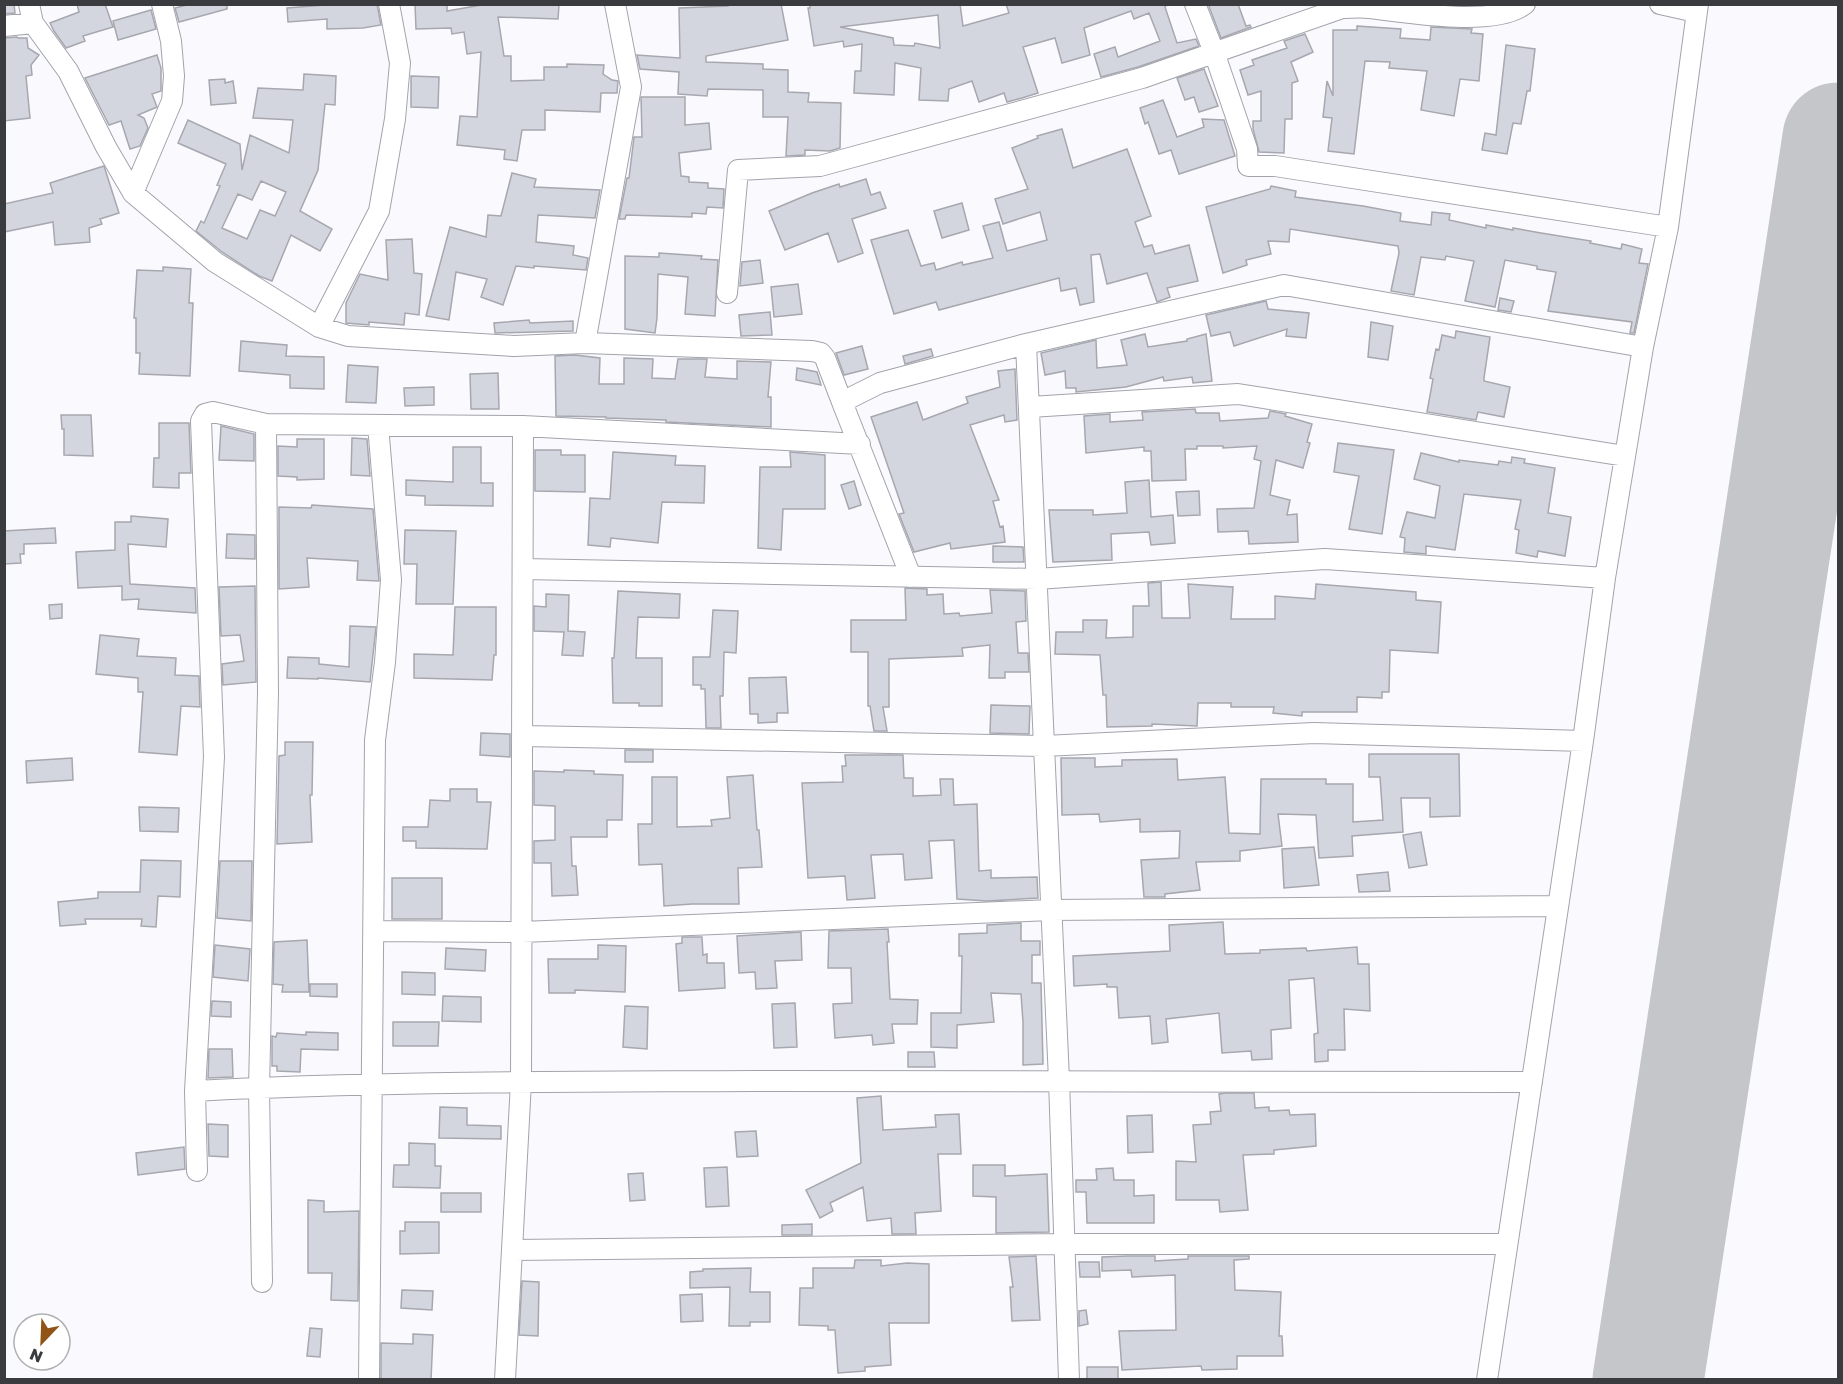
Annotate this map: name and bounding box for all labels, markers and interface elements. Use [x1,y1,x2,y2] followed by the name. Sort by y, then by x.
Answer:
[12,1312,72,1372] north arrow
[27,1344,46,1367] text: N

